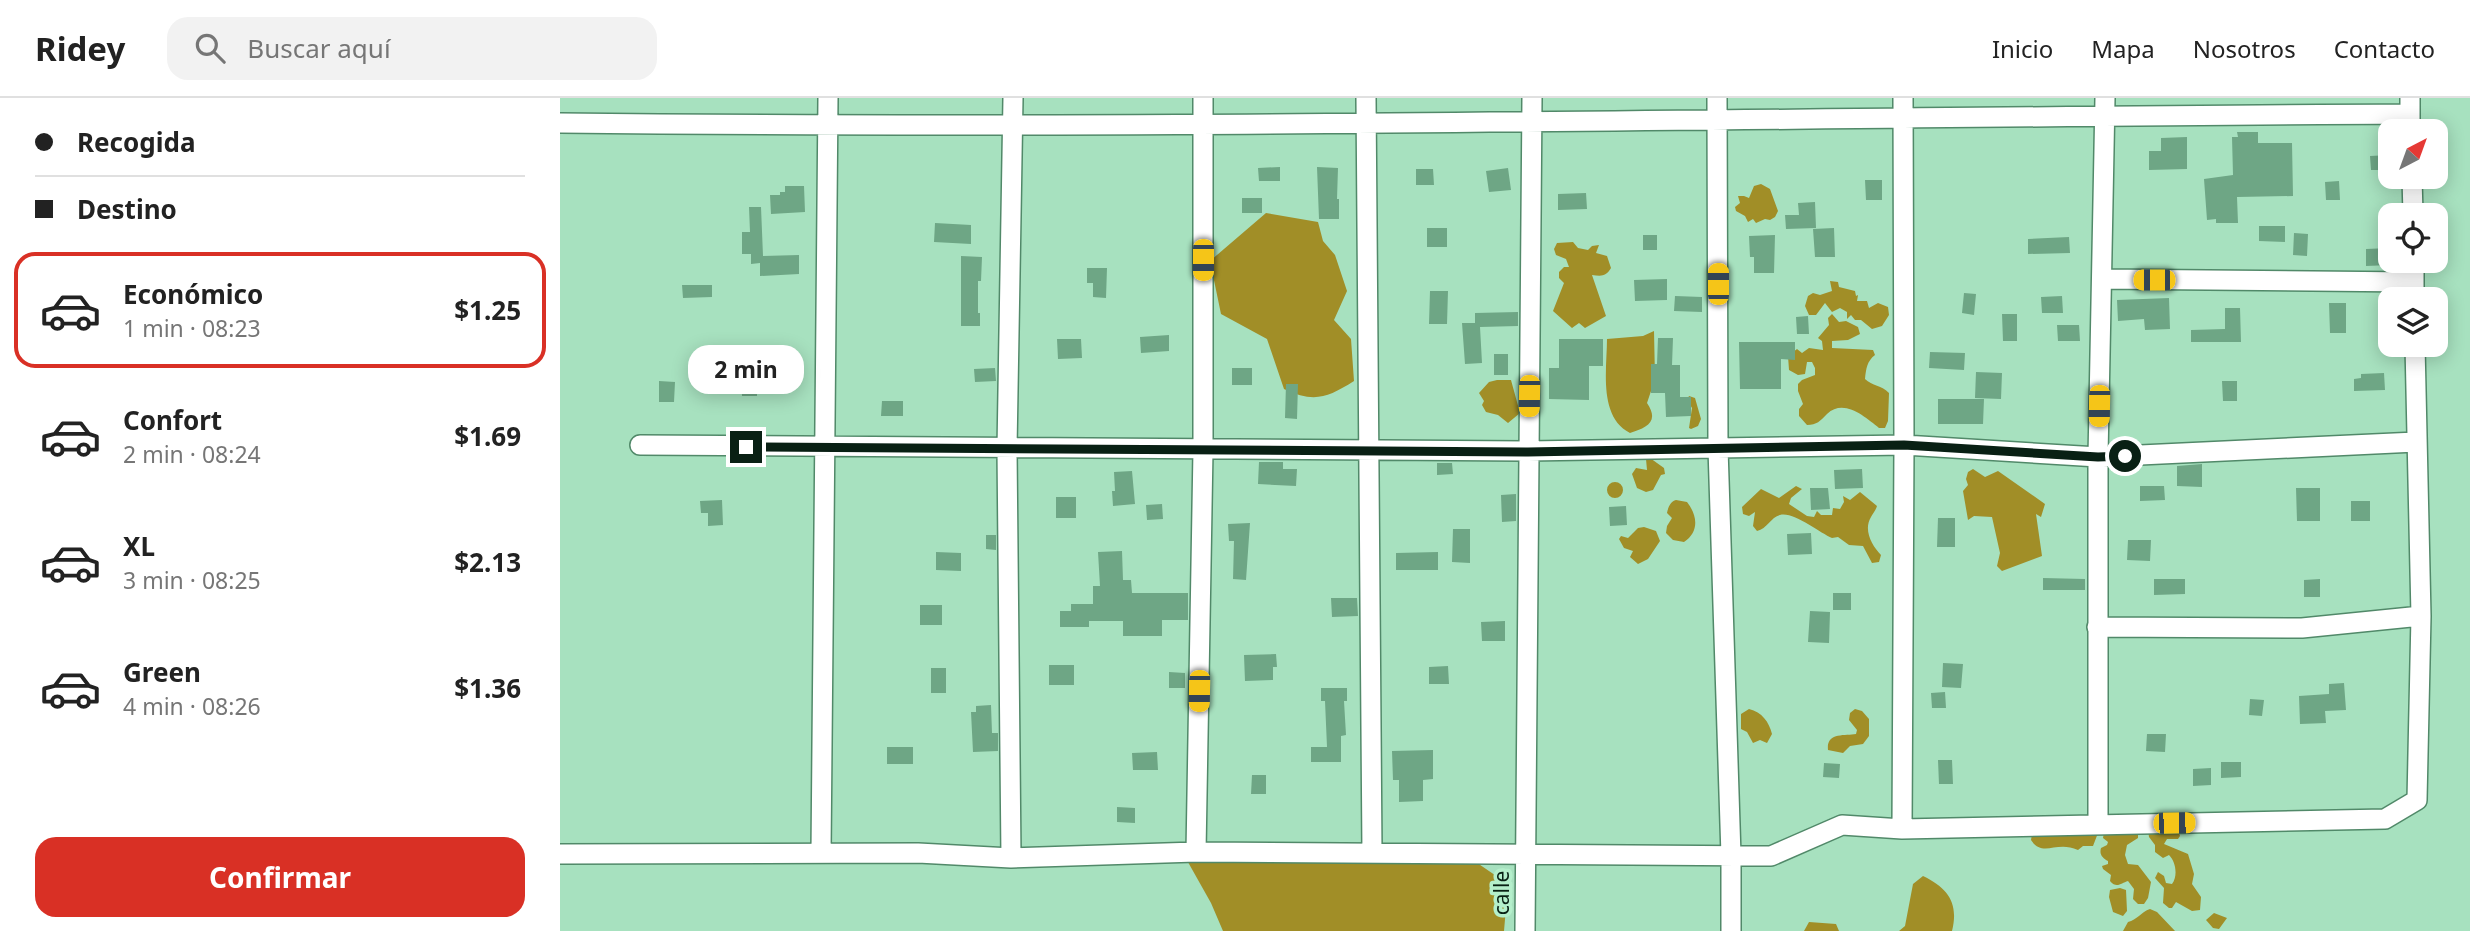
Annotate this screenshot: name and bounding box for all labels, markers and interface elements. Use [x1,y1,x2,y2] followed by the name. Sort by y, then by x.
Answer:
[167,17,657,80] search box
[35,26,125,71] text: Ridey
[191,29,229,67] icon: search
[247,30,391,66] text: Buscar aquí
[1992,32,2053,65] text: Inicio
[2091,32,2155,65] text: Mapa
[2193,32,2296,65] text: Nosotros
[2334,32,2435,65] text: Contacto
[2378,119,2448,189] north arrow
[2378,119,2448,357] map controls
[77,124,195,160] text: Recogida
[77,191,177,227] text: Destino
[2378,203,2448,273] button: locate
[1193,239,1214,281] car
[1708,263,1729,305] car
[2134,270,2176,291] car
[123,276,263,312] text: Económico
[39,279,102,342] icon: car
[2378,287,2448,357] button: layers
[454,292,521,328] text: $1.25
[123,312,261,344] text: 1 min · 08:23
[688,345,804,394] callout: 2 min
[714,353,778,385] text: 2 min
[1519,375,1540,417] car
[2089,385,2110,427] car
[123,402,222,438] text: Confort
[39,405,102,468] icon: car
[454,418,521,454] text: $1.69
[730,431,762,463] route end
[123,438,261,470] text: 2 min · 08:24
[2109,440,2141,472] route start
[123,528,155,564] text: XL
[39,531,102,594] icon: car
[454,544,521,580] text: $2.13
[123,564,261,596] text: 3 min · 08:25
[123,654,201,690] text: Green
[39,657,102,720] icon: car
[454,670,521,706] text: $1.36
[1189,670,1210,712] car
[123,690,261,722] text: 4 min · 08:26
[2153,812,2196,834] car
[35,837,525,917] button: Confirmar
[1487,871,1515,915] street label: calle

